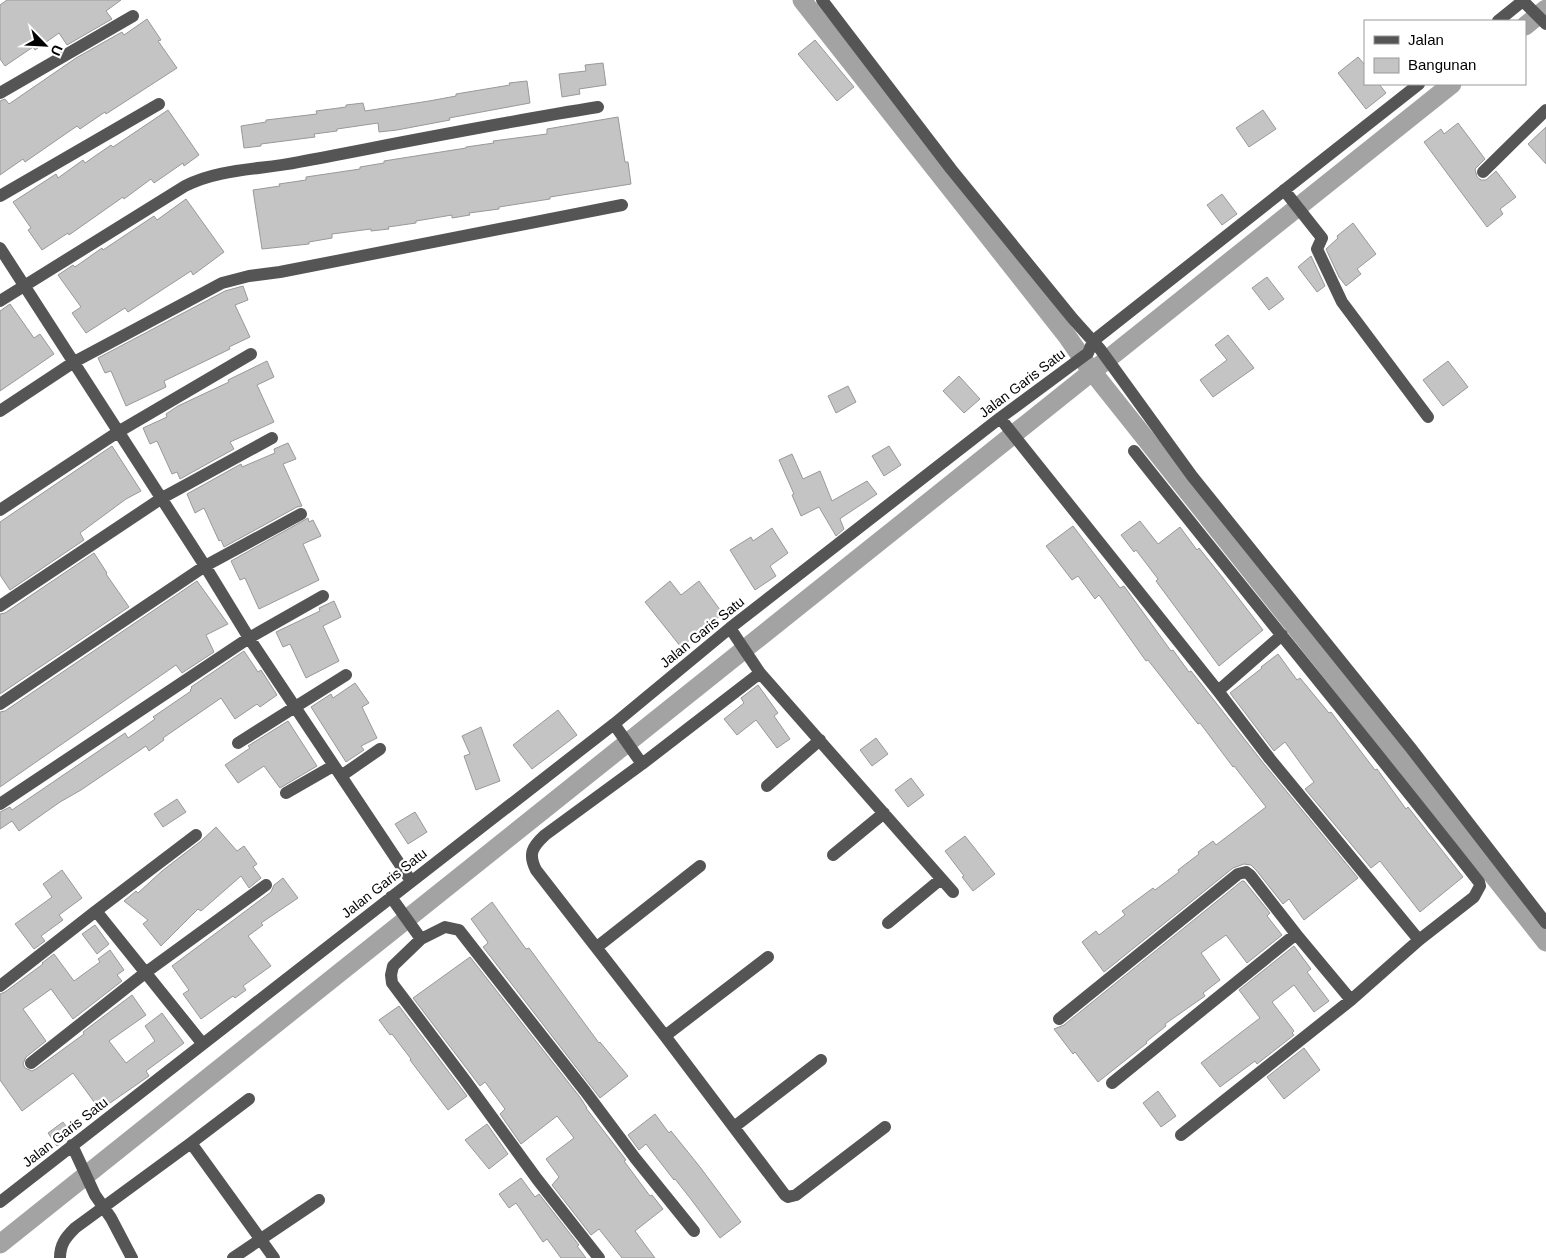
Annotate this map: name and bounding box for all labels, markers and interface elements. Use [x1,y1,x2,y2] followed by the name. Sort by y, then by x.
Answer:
[20,20,70,70] north arrow
[1364,20,1526,85] legend
[1408,31,1444,48] text: Jalan
[48,42,66,58] text: U
[1408,56,1476,73] text: Bangunan
[976,345,1068,421] street label: Jalan Garis Satu
[657,593,747,671] street label: Jalan Garis Satu
[338,845,430,921] street label: Jalan Garis Satu
[19,1094,111,1170] street label: Jalan Garis Satu

